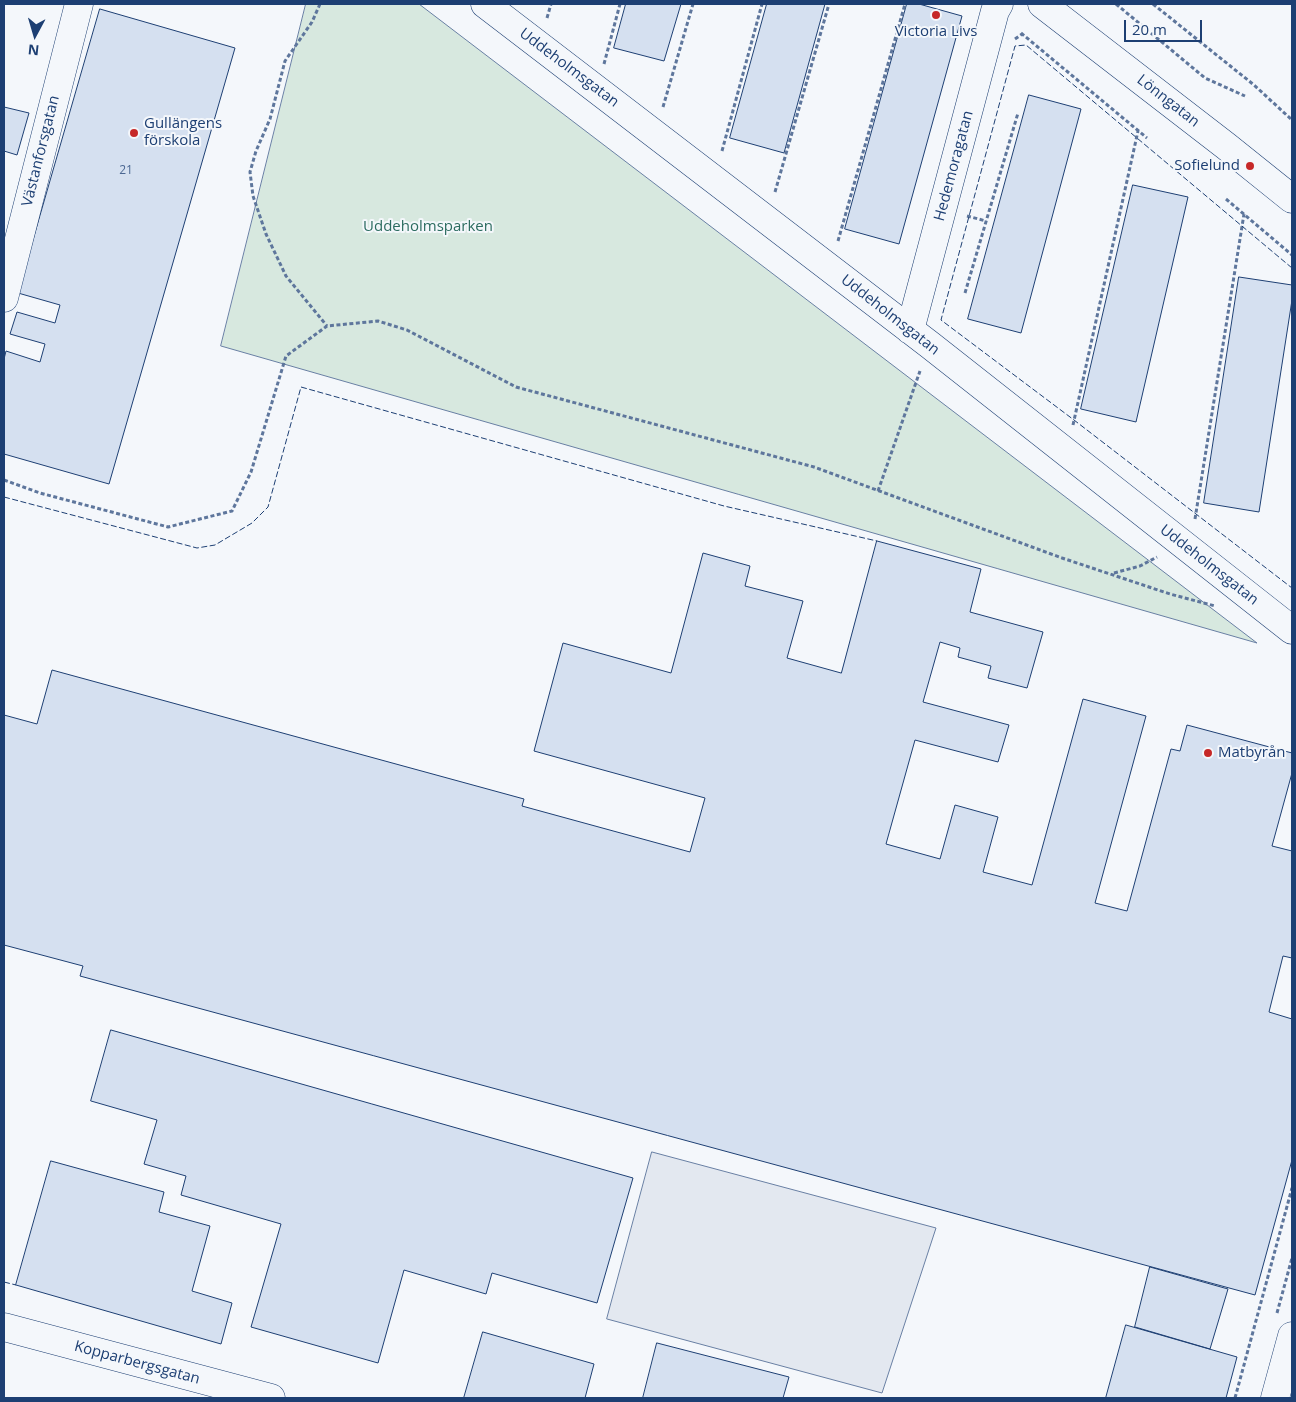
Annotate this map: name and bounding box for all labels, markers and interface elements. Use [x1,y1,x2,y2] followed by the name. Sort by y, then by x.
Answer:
[930,9,942,21] marker: Victoria Livs
[10,10,60,60] north arrow
[1126,10,1204,42] scale bar
[1132,19,1167,39] text: 20 m
[895,23,977,41] place label: Victoria Livs
[516,25,622,111] street label: Uddeholmsgatan
[27,40,40,60] text: N
[1133,71,1203,131] street label: Lönngatan
[18,94,64,208] street label: Västanforsgatan
[931,109,977,223] street label: Hedemoragatan
[144,115,222,150] place label: Gullängens förskola
[128,127,140,139] marker: Gullängens förskola
[1174,157,1240,175] place label: Sofielund
[1244,160,1256,172] marker: Sofielund
[119,164,133,178] house number: 21
[363,218,493,236] park label: Uddeholmsparken
[837,271,943,359] street label: Uddeholmsgatan
[1156,521,1262,609] street label: Uddeholmsgatan
[1218,744,1286,762] place label: Matbyrån
[1202,747,1214,759] marker: Matbyrån
[72,1338,202,1388] street label: Kopparbergsgatan

